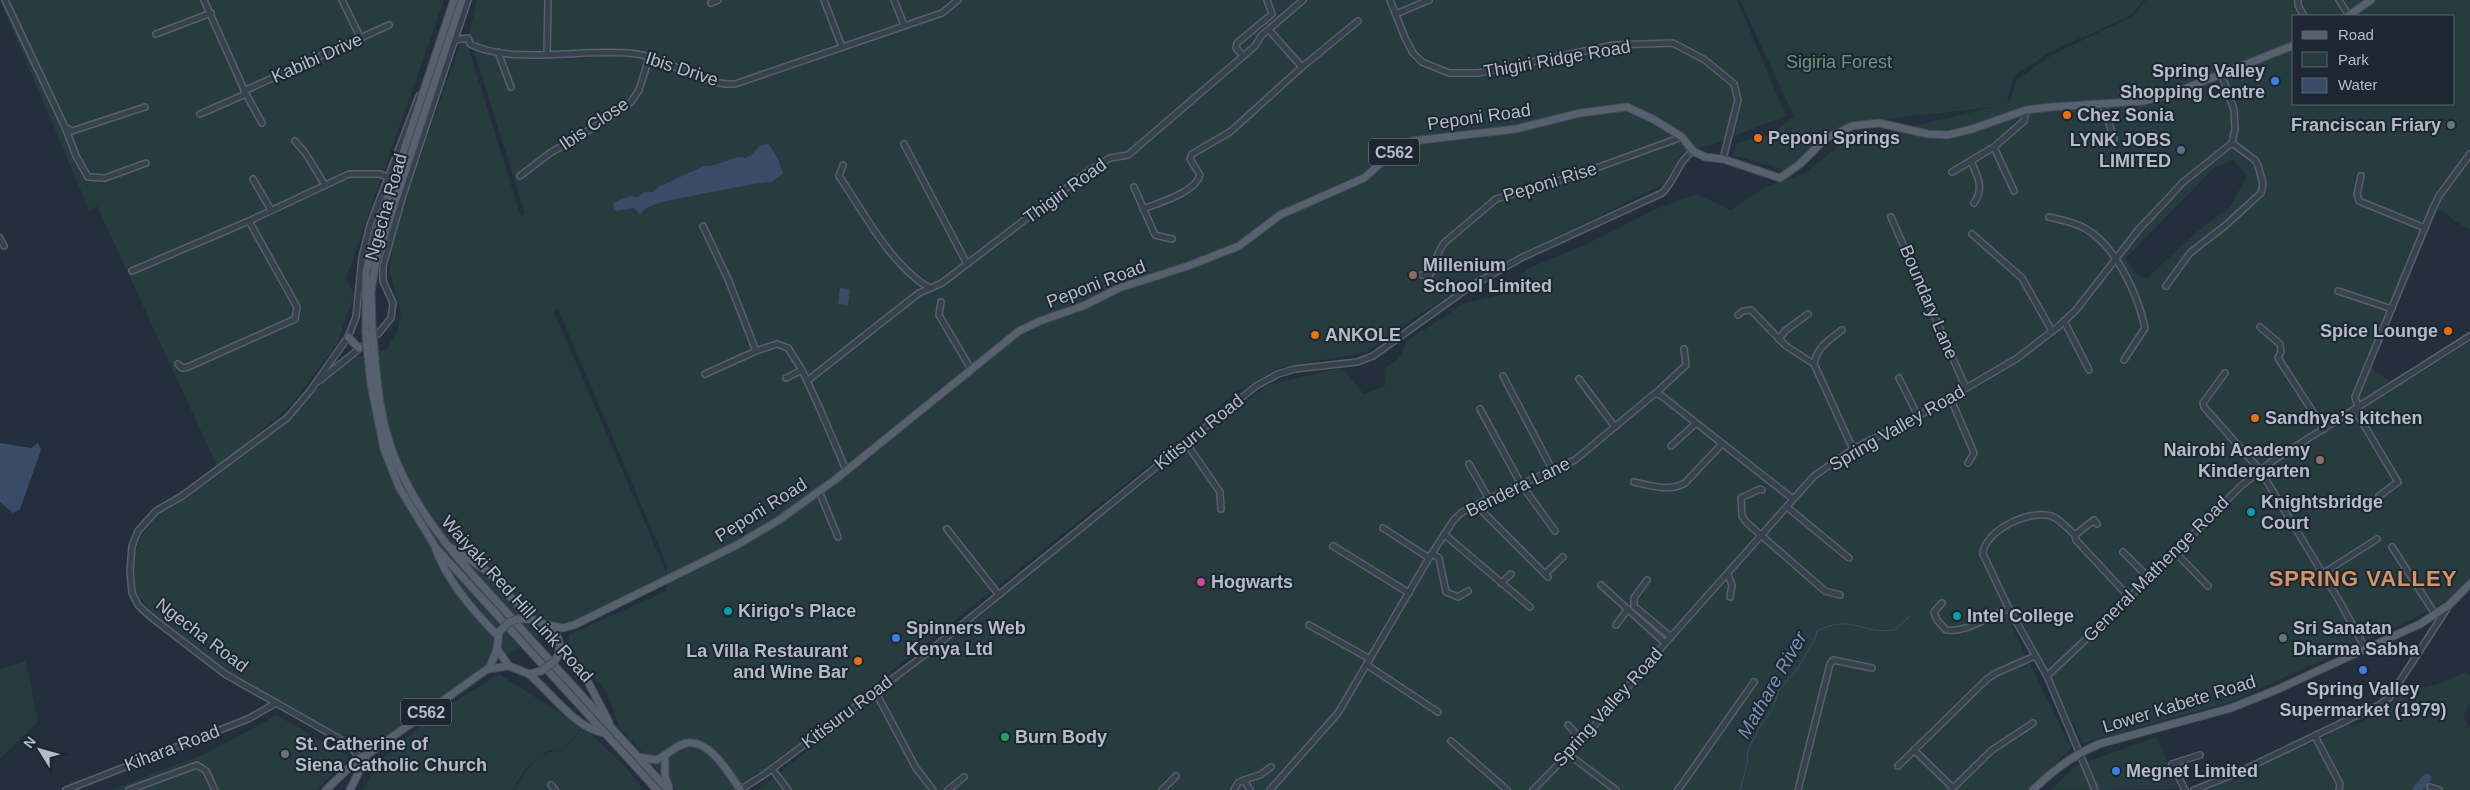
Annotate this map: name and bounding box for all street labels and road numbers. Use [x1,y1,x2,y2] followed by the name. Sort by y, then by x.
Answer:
[269,29,365,87] street label: Kabibi Drive
[1482,36,1632,82] street label: Thigiri Ridge Road
[643,48,721,90] street label: Ibis Drive
[556,94,632,154] street label: Ibis Close
[1426,100,1532,134] street label: Peponi Road
[1369,138,1419,166] road number: C562
[361,151,411,263] street label: Ngecha Road
[1020,154,1110,228] street label: Thigiri Road
[1501,158,1599,206] street label: Peponi Rise
[1896,242,1962,362] street label: Boundary Lane
[1044,256,1148,312] street label: Peponi Road
[1826,381,1968,475] street label: Spring Valley Road
[1151,390,1247,474] street label: Kitisuru Road
[1463,453,1573,521] street label: Bendera Lane
[712,474,810,546] street label: Peponi Road
[2079,492,2233,646] street label: General Mathenge Road
[437,512,597,686] street label: Waiyaki Red Hill Link Road
[152,594,252,676] street label: Ngecha Road
[1549,644,1667,770] street label: Spring Valley Road
[798,671,896,753] street label: Kitisuru Road
[2100,671,2258,737] street label: Lower Kabete Road
[401,699,451,726] road number: C562
[122,721,222,775] street label: Kihara Road

